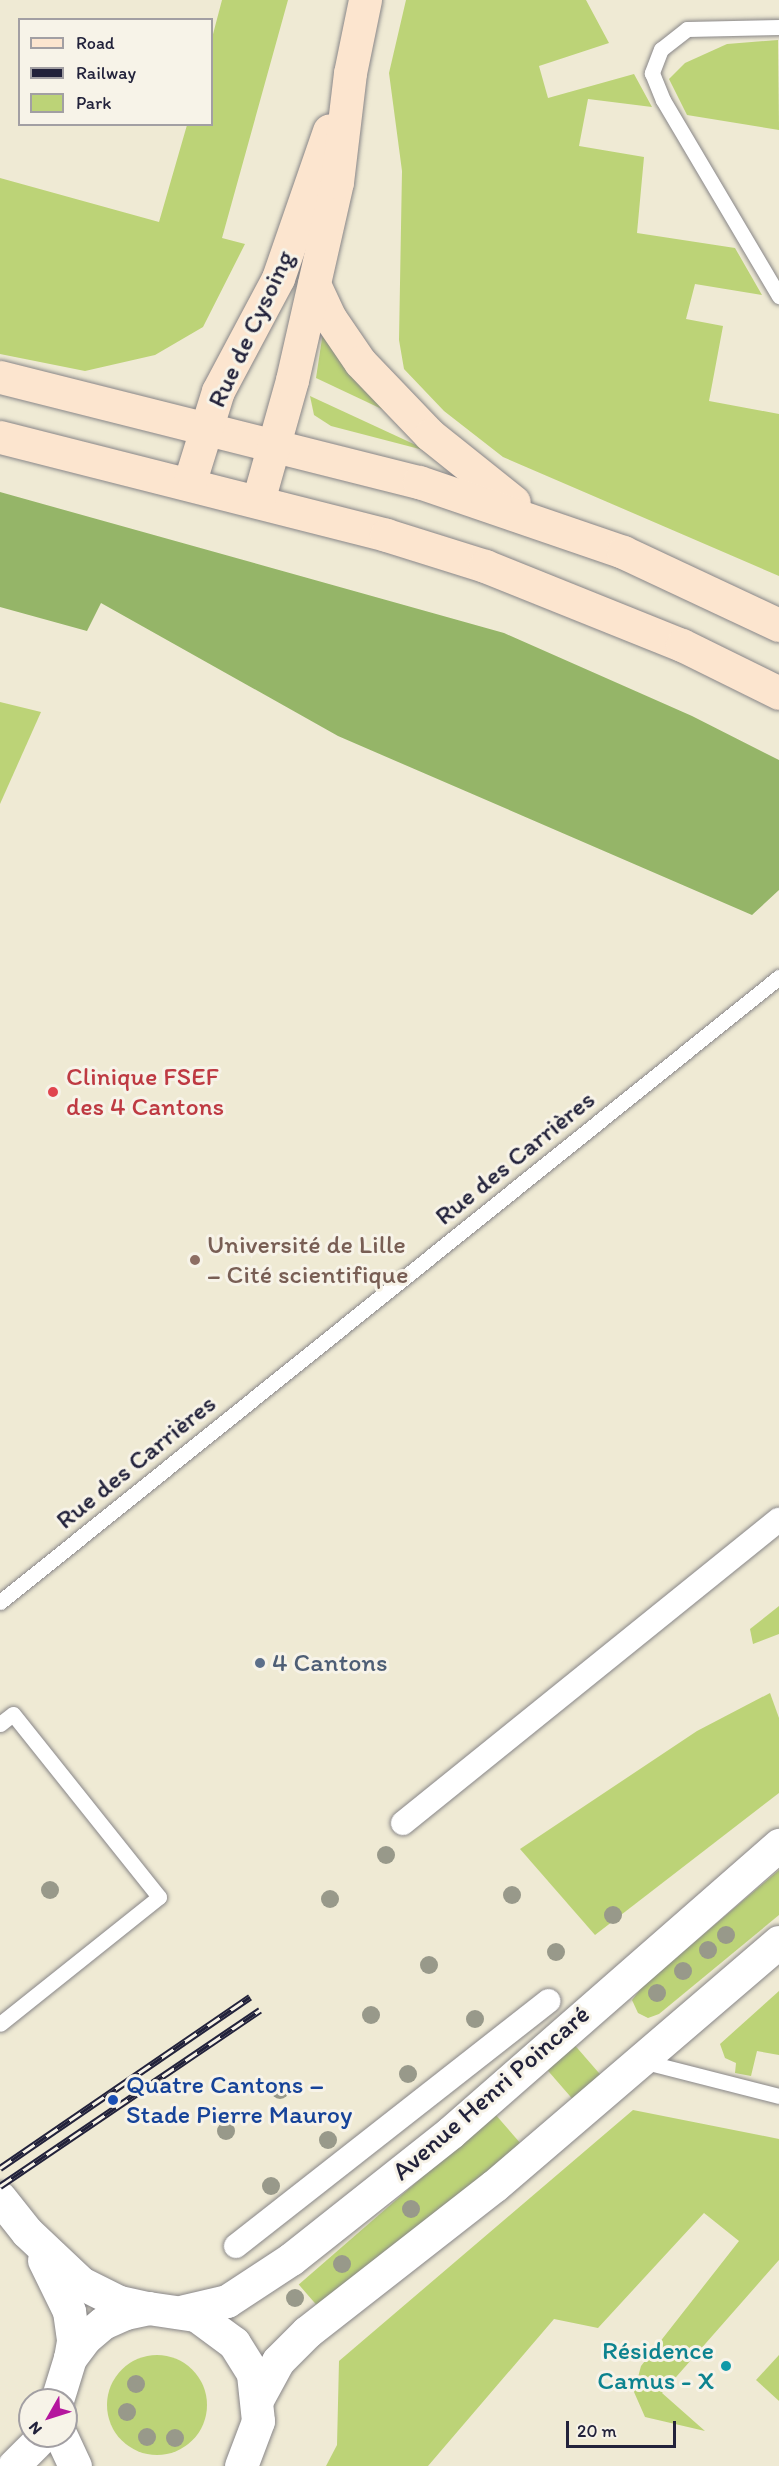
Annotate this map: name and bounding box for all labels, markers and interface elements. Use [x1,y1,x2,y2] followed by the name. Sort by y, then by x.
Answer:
[18,18,213,126] legend
[76,32,115,54] text: Road
[76,62,136,84] text: Railway
[76,92,111,114] text: Park
[201,246,301,412] street label: Rue de Cysoing
[66,1061,226,1122] place label: Clinique FSEF des 4 Cantons
[44,1083,62,1101] marker: Clinique FSEF des 4 Cantons
[429,1084,601,1232] street label: Rue des Carrières
[207,1229,408,1290] place label: Université de Lille ‐ Cité scientifique
[188,1253,202,1267] marker: Université de Lille ‐ Cité scientifique
[50,1388,222,1536] street label: Rue des Carrières
[272,1647,388,1679] place label: 4 Cantons
[253,1656,267,1670] marker: 4 Cantons
[386,1999,596,2187] street label: Avenue Henri Poincaré
[126,2069,352,2130] place label: Quatre Cantons – Stade Pierre Mauroy
[104,2091,122,2109] marker: Quatre Cantons – Stade Pierre Mauroy
[597,2335,714,2396] place label: Résidence Camus - X
[719,2359,733,2373] marker: Résidence Camus - X
[18,2388,78,2448] north arrow
[569,2409,678,2447] scale bar
[24,2418,46,2439] text: N
[577,2420,617,2442] text: 20 m

